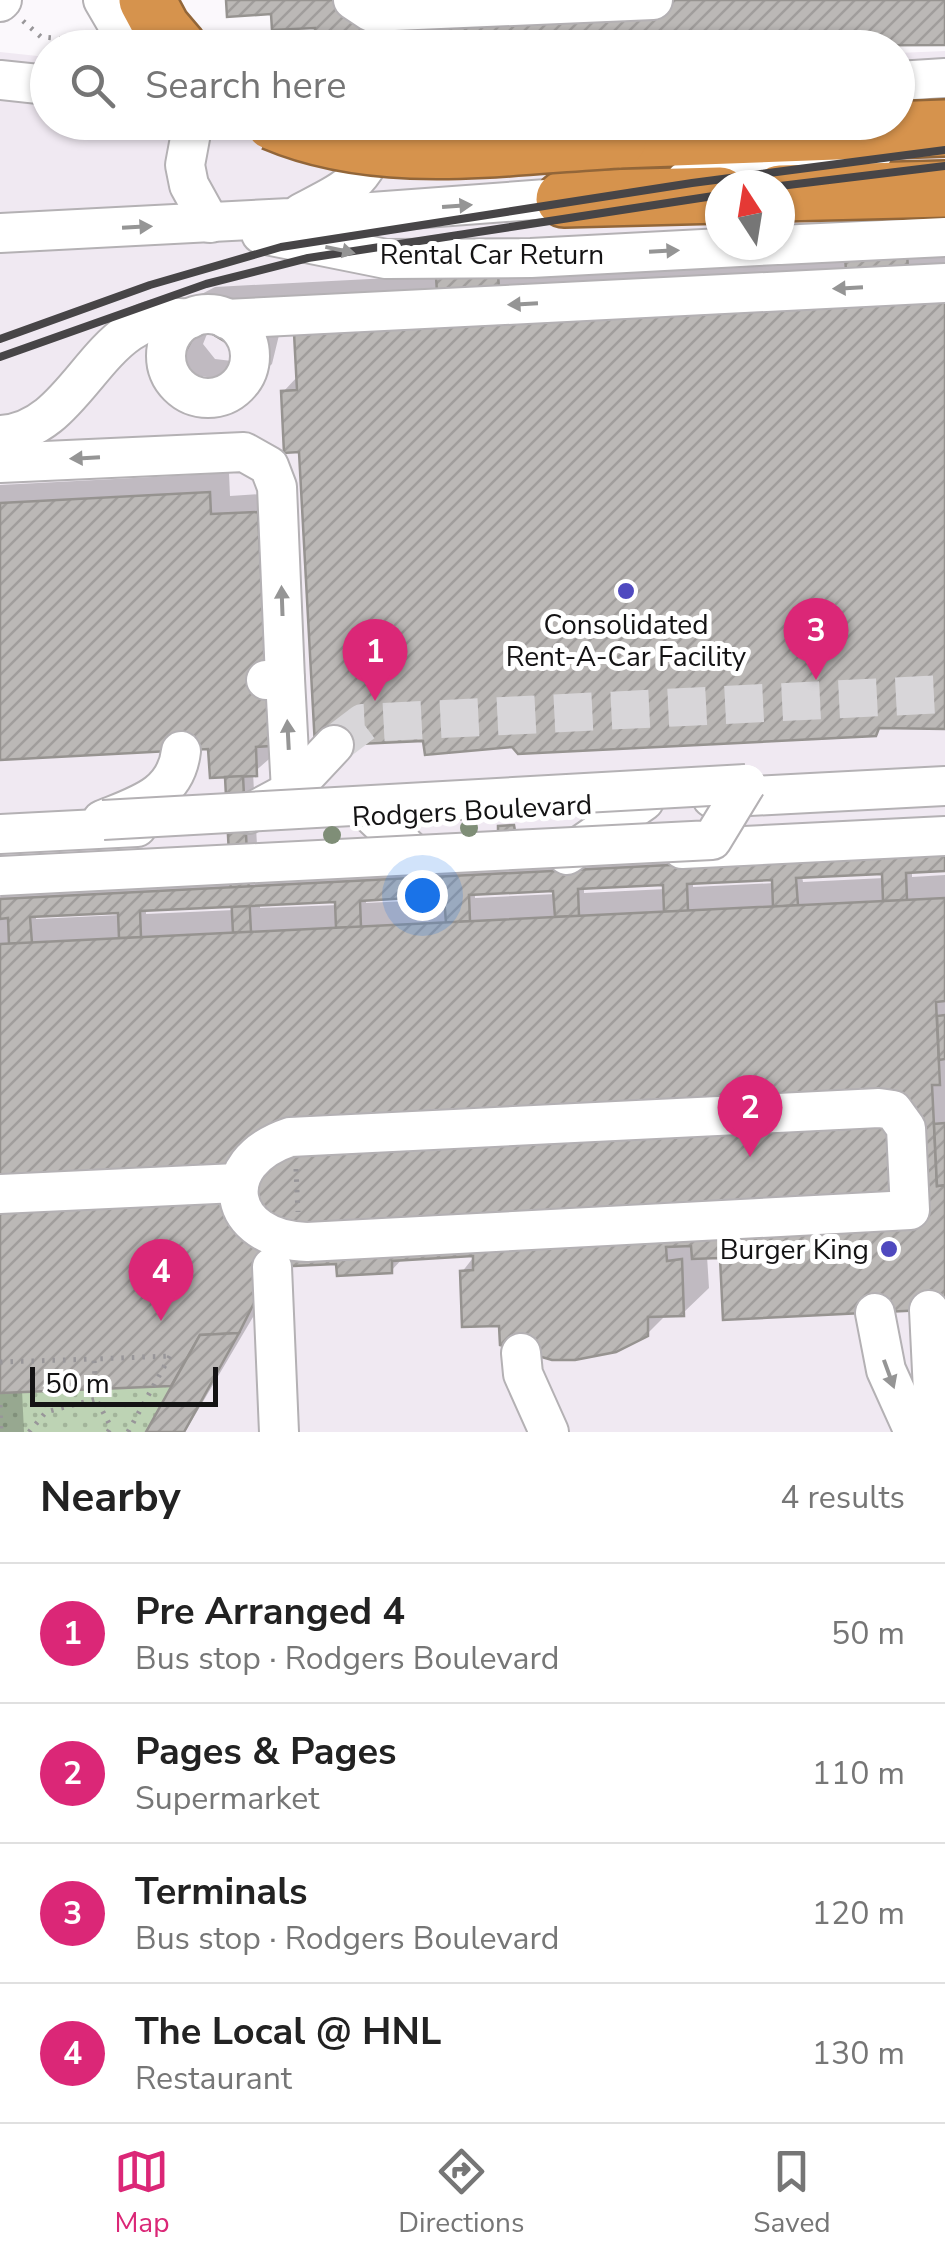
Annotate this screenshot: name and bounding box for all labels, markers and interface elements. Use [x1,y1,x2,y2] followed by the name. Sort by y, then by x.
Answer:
[30,30,915,140] search box
[65,58,120,113] icon: search
[145,60,346,111] text: Search here
[705,170,795,260] north arrow
[442,198,474,214] one-way arrow
[122,218,154,234] one-way arrow
[380,236,604,274] street label: Rental Car Return
[325,242,356,258] one-way arrow
[648,243,680,259] one-way arrow
[831,280,863,296] one-way arrow
[507,296,538,312] one-way arrow
[68,451,100,467] one-way arrow
[615,580,637,602] marker: Consolidated Rent-A-Car Facility
[274,584,290,616] one-way arrow
[784,598,848,680] pin: 3
[506,606,747,676] place label: Consolidated Rent-A-Car Facility
[342,618,408,701] pin: 1
[280,719,296,750] one-way arrow
[351,786,593,836] street label: Rodgers Boulevard
[397,870,448,921] your location
[718,1074,782,1157] pin: 2
[720,1231,869,1269] place label: Burger King
[128,1238,194,1321] pin: 4
[878,1238,900,1260] marker: Burger King
[882,1359,897,1389] one-way arrow
[30,1362,218,1406] scale bar
[45,1365,110,1403] text: 50 m
[40,1469,181,1526] text: Nearby
[780,1476,905,1519] text: 4 results
[135,1586,405,1637] text: Pre Arranged 4
[63,1612,82,1655] text: 1
[831,1612,905,1655] text: 50 m
[135,1637,559,1680] text: Bus stop · Rodgers Boulevard
[135,1726,397,1777] text: Pages & Pages
[63,1752,82,1795] text: 2
[812,1752,905,1795] text: 110 m
[135,1777,319,1820] text: Supermarket
[135,1866,308,1917] text: Terminals
[63,1892,82,1935] text: 3
[812,1892,905,1935] text: 120 m
[135,1917,559,1960] text: Bus stop · Rodgers Boulevard
[135,2006,441,2057] text: The Local @ HNL
[63,2032,82,2075] text: 4
[812,2032,905,2075] text: 130 m
[135,2057,292,2100] text: Restaurant
[114,2144,169,2242] tab: Map
[398,2144,524,2242] tab: Directions
[753,2144,831,2242] tab: Saved

